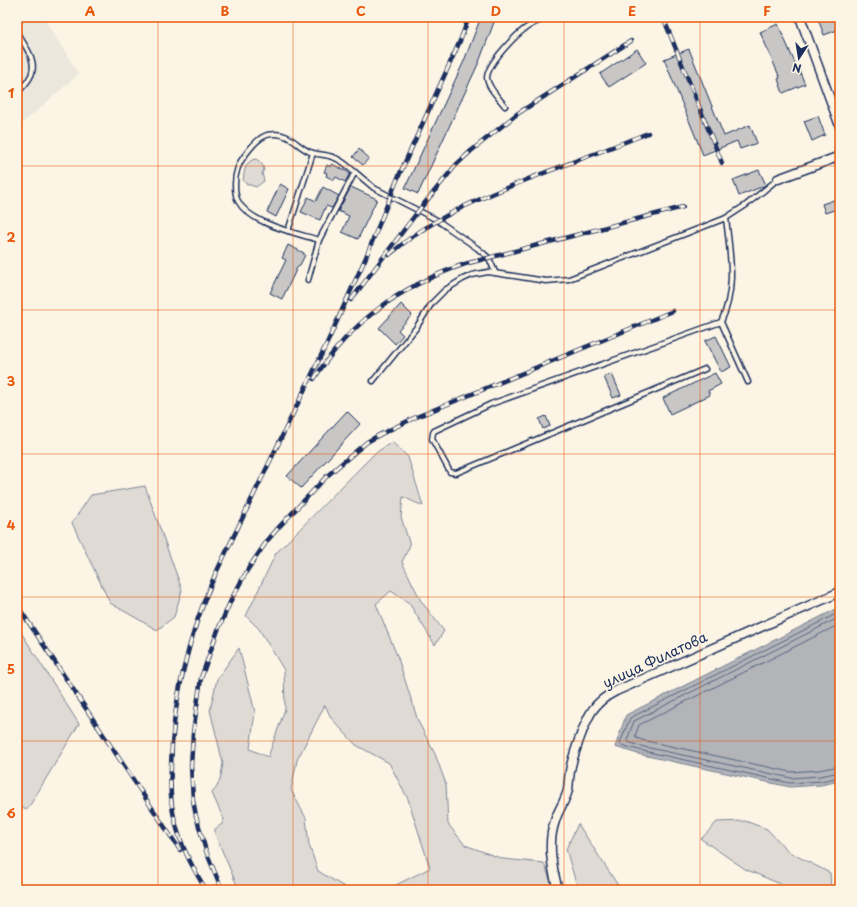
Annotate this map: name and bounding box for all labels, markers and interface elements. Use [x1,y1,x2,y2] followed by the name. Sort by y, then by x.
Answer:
[85,1,95,20] text: A
[221,1,230,20] text: B
[356,1,366,20] text: C
[491,1,501,20] text: D
[628,1,636,20] text: E
[763,1,771,20] text: F
[779,38,819,78] north arrow
[791,59,803,77] text: N
[8,83,14,102] text: 1
[6,227,16,246] text: 2
[7,371,16,390] text: 3
[7,515,16,534] text: 4
[599,626,711,693] street label: улица Филатова
[7,659,15,678] text: 5
[6,803,16,822] text: 6

